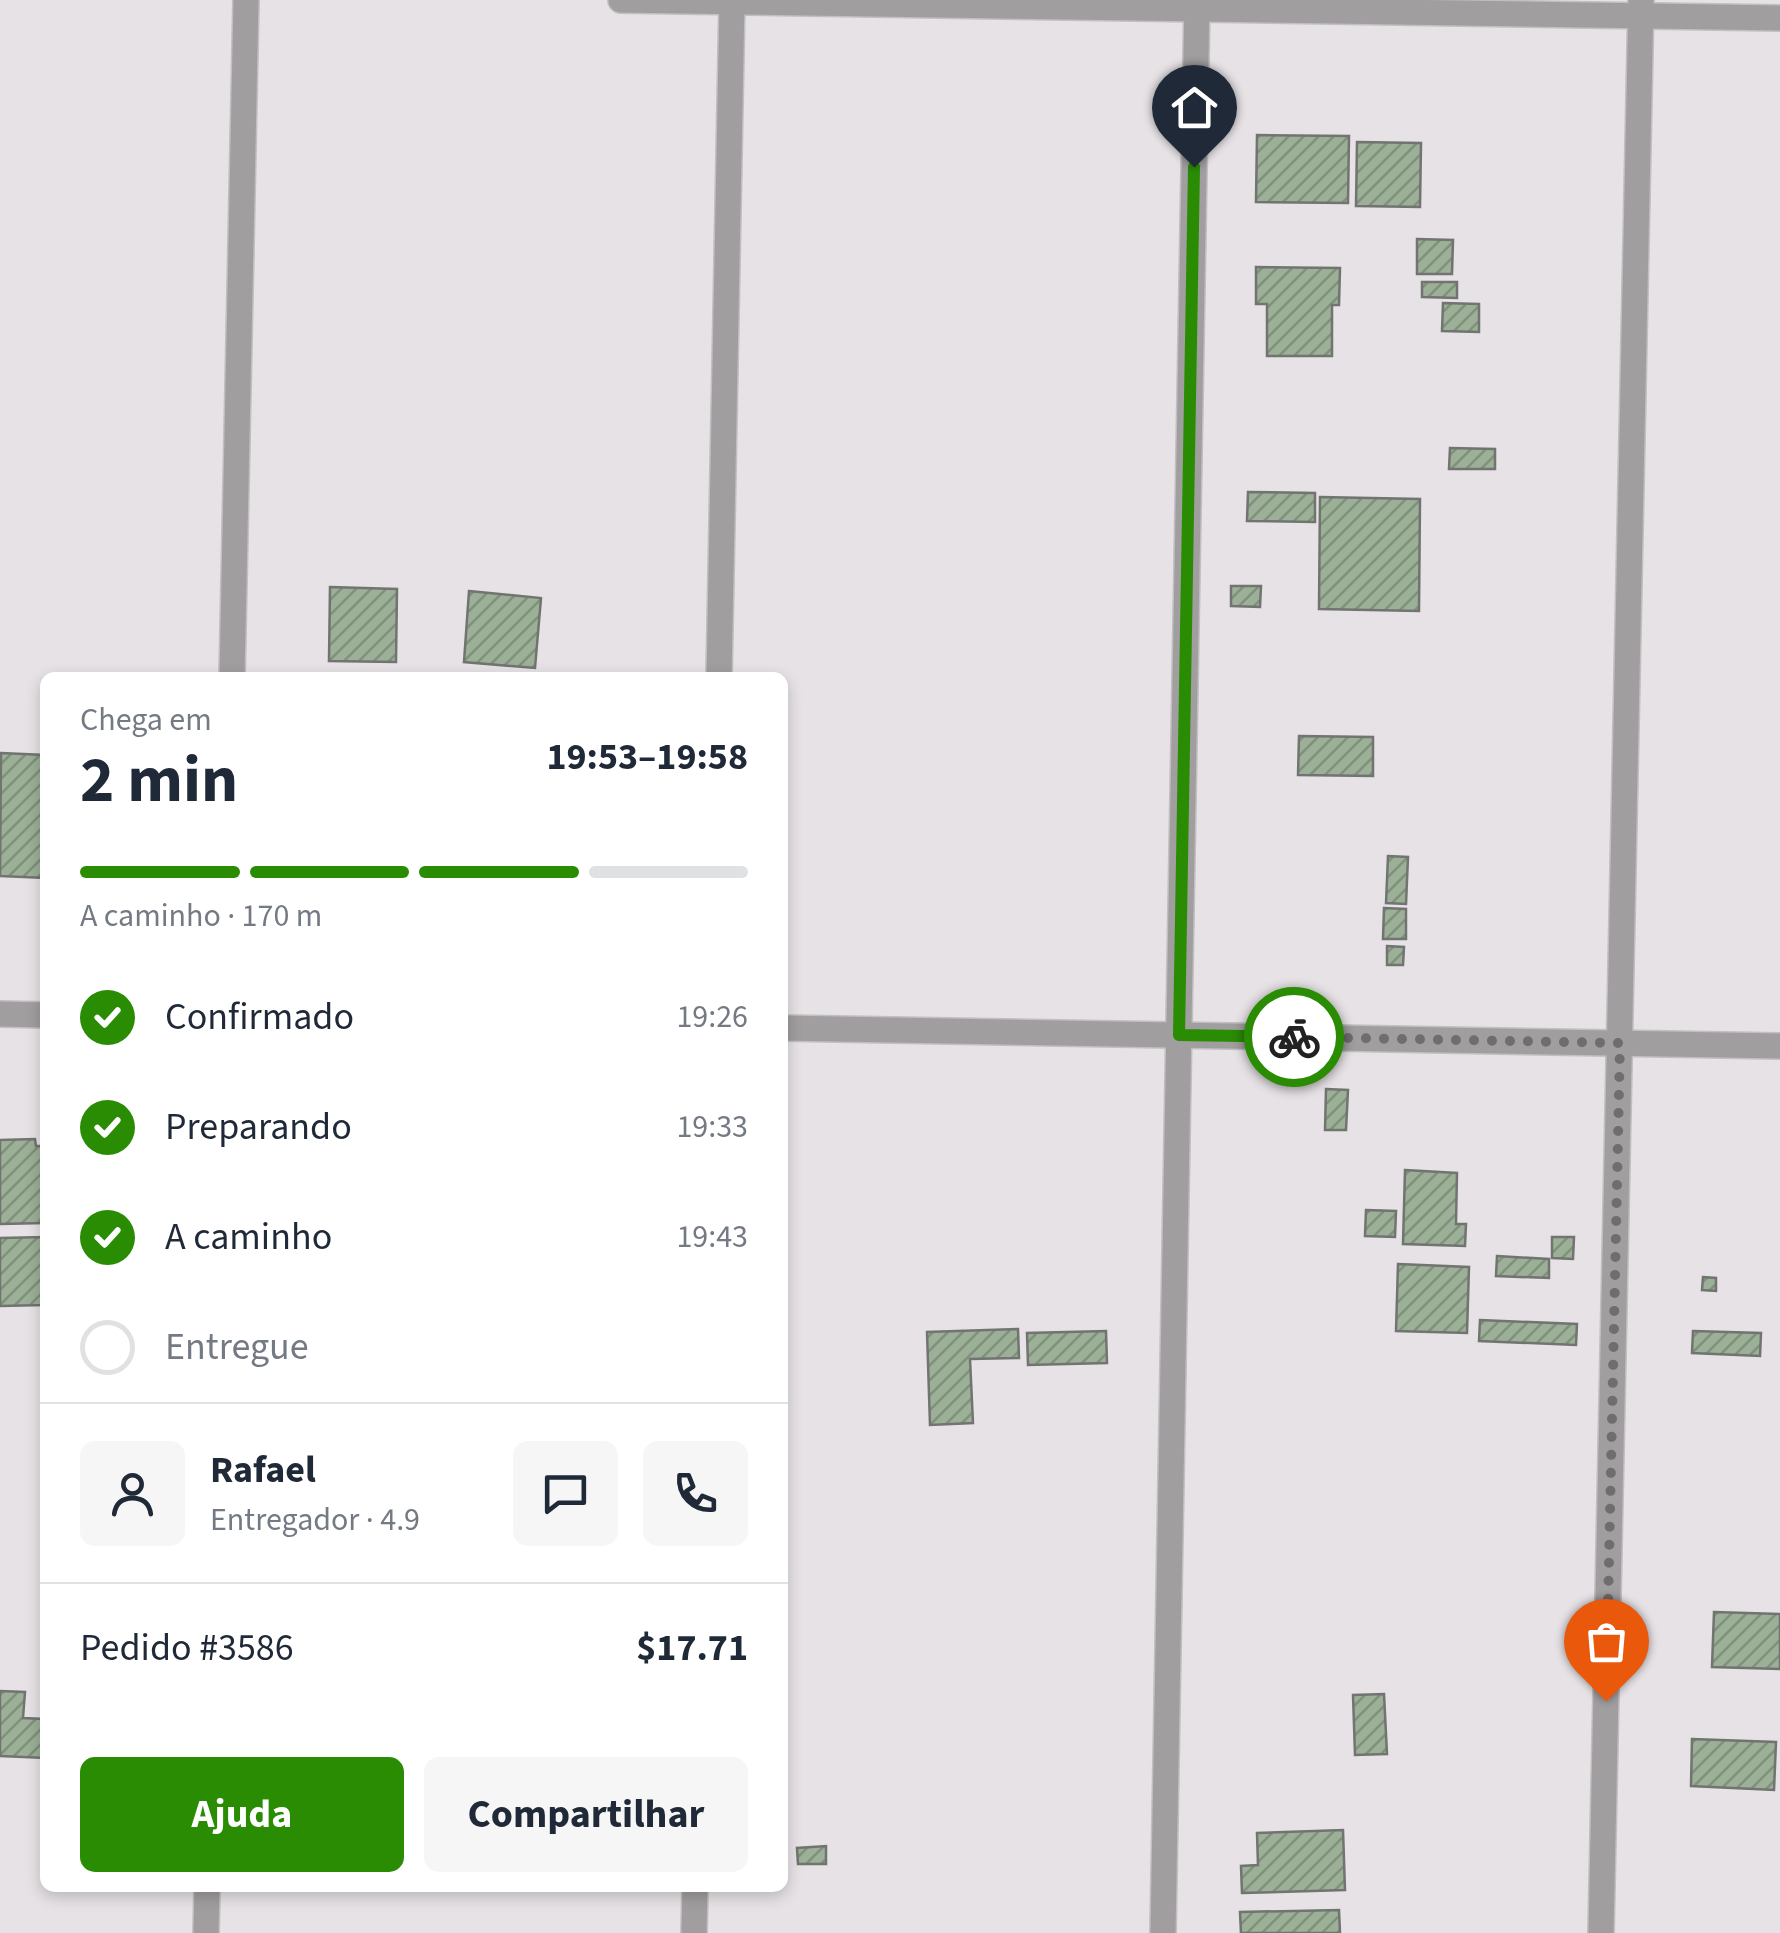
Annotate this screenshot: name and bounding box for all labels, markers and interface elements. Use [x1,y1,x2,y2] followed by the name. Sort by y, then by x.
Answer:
[1152,65,1237,168] pin
[1167,80,1222,135] icon: home
[80,697,212,743] text: Chega em
[546,730,748,784] text: 19:53–19:58
[80,734,238,827] text: 2 min
[80,893,322,939] text: A caminho · 170 m
[1244,987,1344,1087] courier
[80,990,135,1045] icon: check
[165,990,354,1044] text: Confirmado
[676,994,748,1040] text: 19:26
[1267,1010,1322,1065] icon: bike
[80,1100,135,1155] icon: check
[165,1100,352,1154] text: Preparando
[676,1104,748,1150] text: 19:33
[80,1210,135,1265] icon: check
[165,1210,332,1264] text: A caminho
[676,1214,748,1260] text: 19:43
[165,1320,309,1374] text: Entregue
[80,1441,185,1546] button: person
[513,1441,618,1546] button: chat
[643,1441,748,1546] button: phone
[210,1443,316,1497] text: Rafael
[210,1497,420,1543] text: Entregador · 4.9
[1564,1599,1649,1702] pin
[1579,1614,1634,1669] icon: bag
[80,1621,294,1675] text: Pedido #3586
[636,1621,748,1675] text: $17.71
[80,1757,404,1872] button: Ajuda
[424,1757,748,1872] button: Compartilhar

